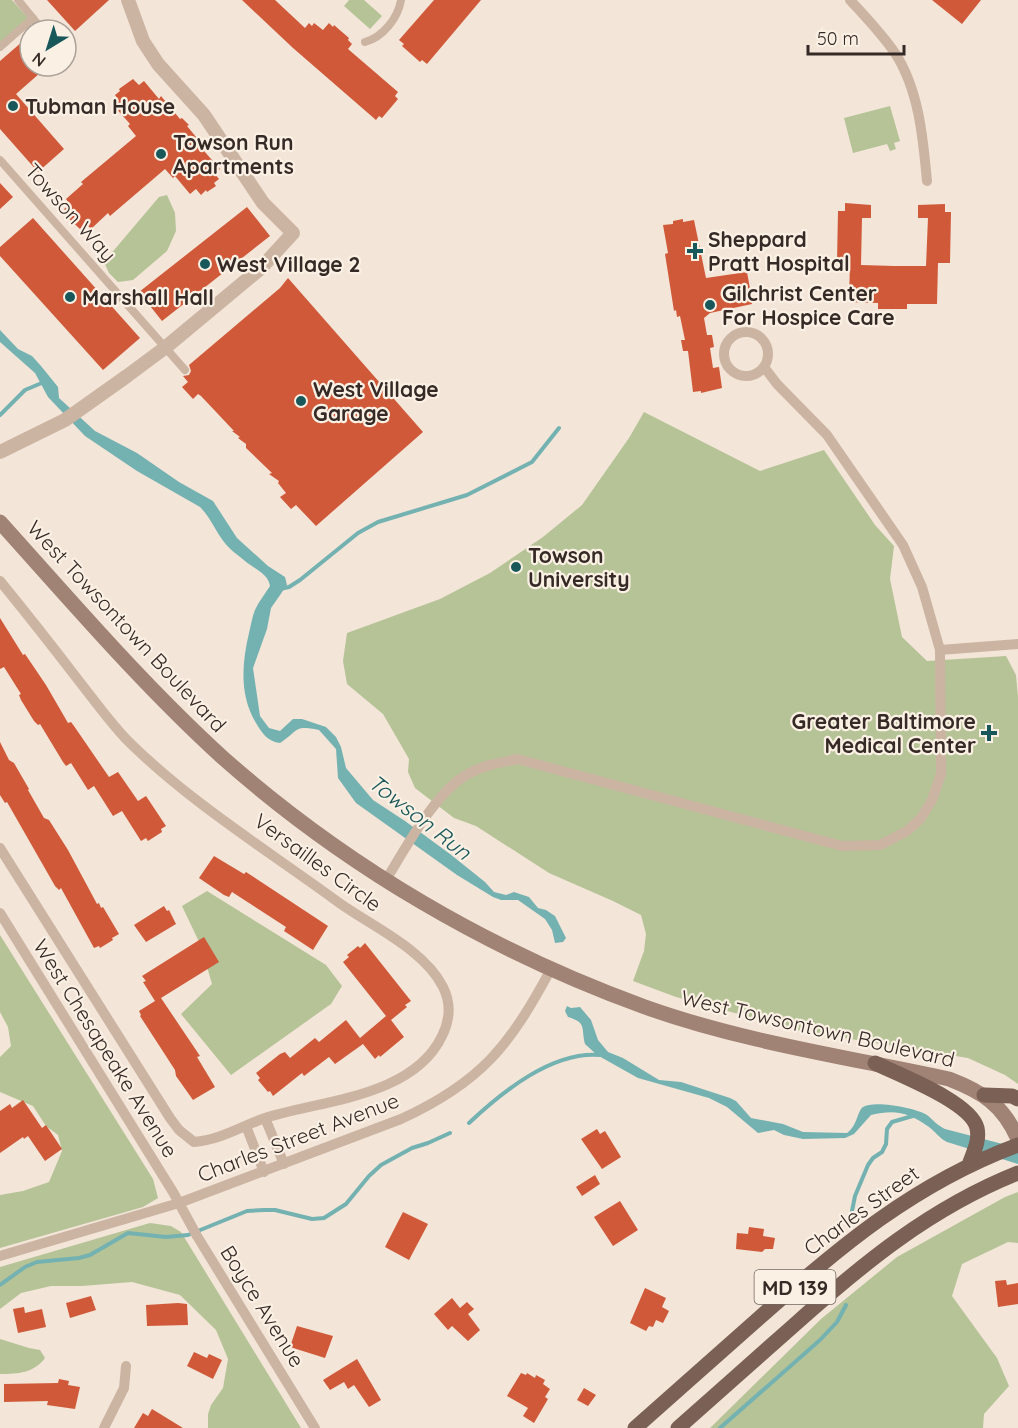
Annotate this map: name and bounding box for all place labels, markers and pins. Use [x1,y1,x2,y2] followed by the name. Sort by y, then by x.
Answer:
[25,93,175,119] place label: Tubman House
[6,99,20,113] marker: Tubman House
[173,129,294,179] place label: Towson Run Apartments
[154,147,168,161] marker: Towson Run Apartments
[708,226,850,276] place label: Sheppard Pratt Hospital
[686,242,704,260] marker: Sheppard Pratt Hospital
[217,251,360,277] place label: West Village 2
[198,257,212,271] marker: West Village 2
[722,280,895,330] place label: Gilchrist Center For Hospice Care
[82,284,214,310] place label: Marshall Hall
[63,290,77,304] marker: Marshall Hall
[703,298,717,312] marker: Gilchrist Center For Hospice Care
[313,376,439,426] place label: West Village Garage
[294,394,308,408] marker: West Village Garage
[528,542,629,592] place label: Towson University
[509,560,523,574] marker: Towson University
[792,708,976,758] place label: Greater Baltimore Medical Center
[980,724,998,742] marker: Greater Baltimore Medical Center

